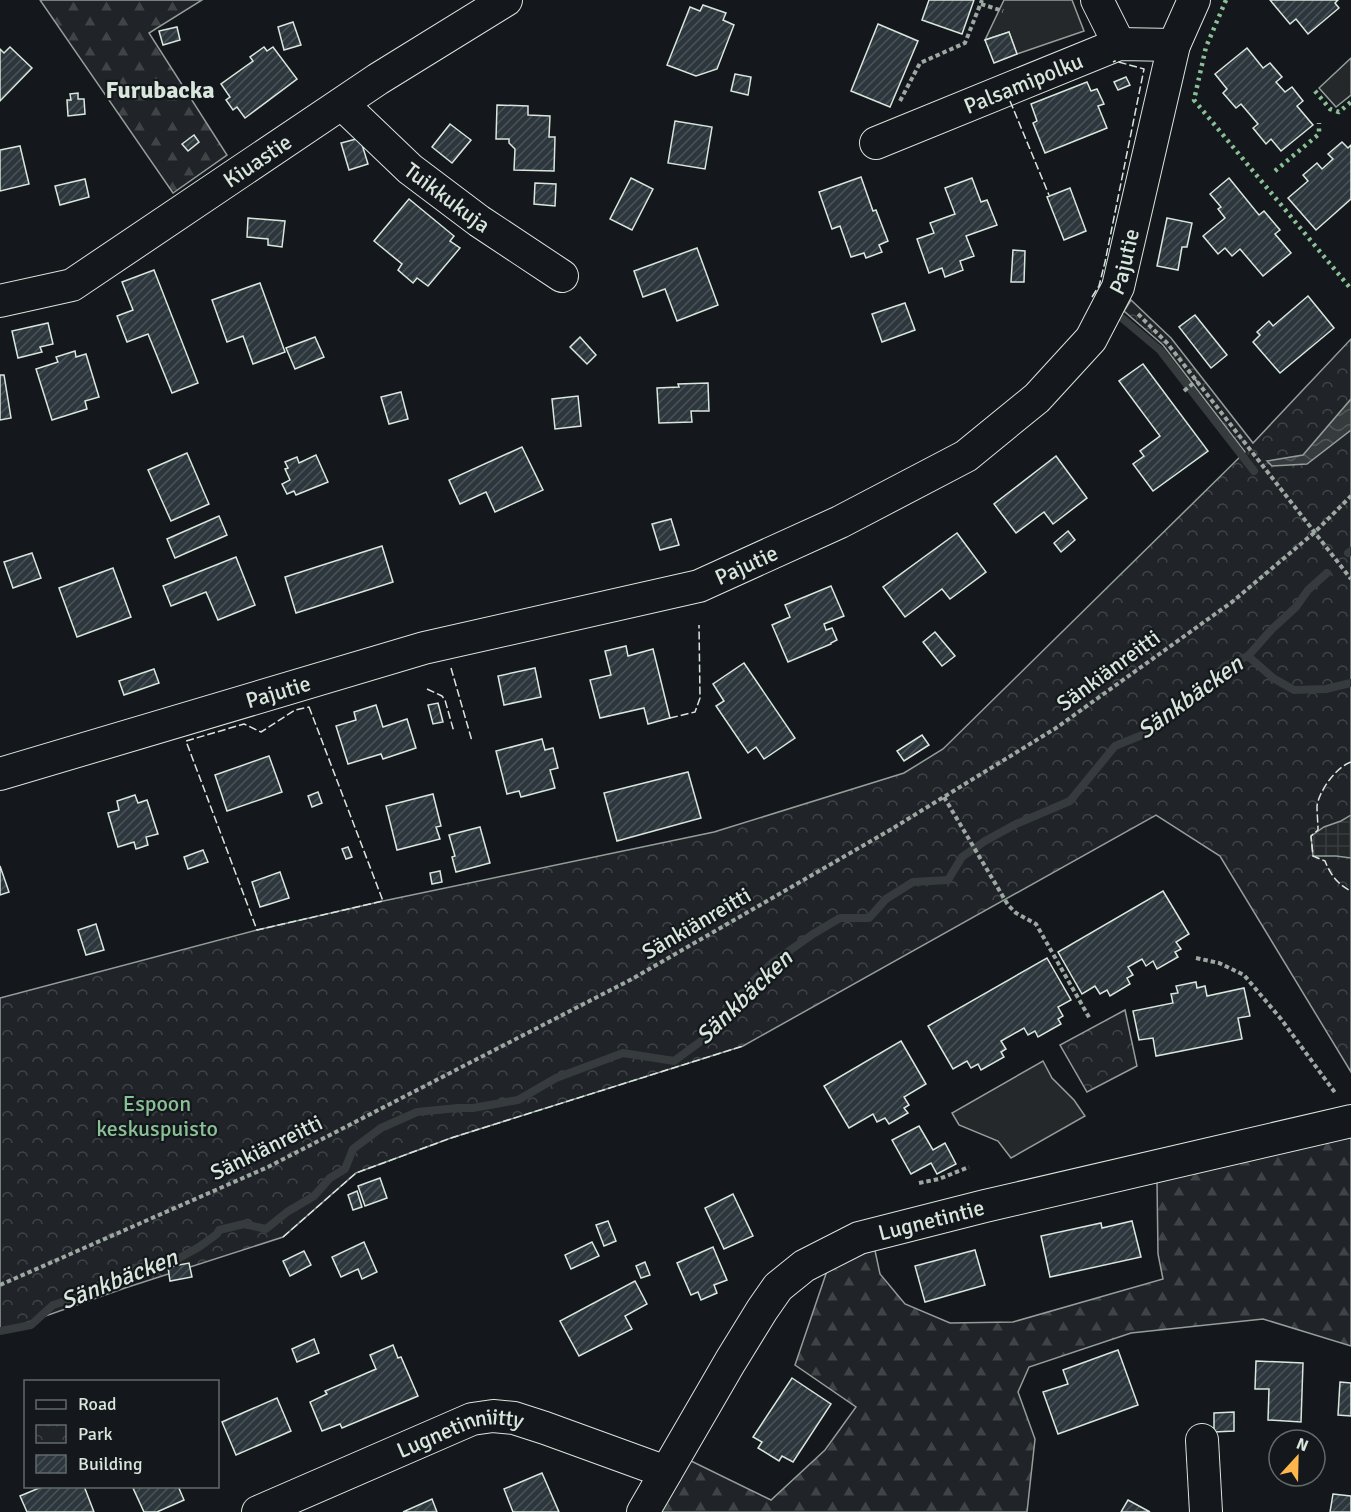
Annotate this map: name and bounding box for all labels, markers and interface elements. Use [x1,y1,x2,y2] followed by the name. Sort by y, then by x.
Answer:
[960,47,1087,120] street label: Palsamipolku
[105,75,215,105] district label: Furubacka
[218,128,297,193] street label: Kiuastie
[399,157,495,239] street label: Tuikkukuja
[1103,226,1145,299] street label: Pajutie
[711,539,782,591] street label: Pajutie
[1051,624,1165,717] street label: Sänkiänreitti
[1131,648,1249,745] water label: Sänkbäcken
[243,669,314,714] street label: Pajutie
[637,881,756,965] street label: Sänkiänreitti
[689,943,799,1051] water label: Sänkbäcken
[96,1090,218,1142] park label: Espoon keskuspuisto
[206,1109,327,1186] street label: Sänkiänreitti
[875,1194,987,1247] street label: Lugnetintie
[56,1242,183,1316] water label: Sänkbäcken
[24,1380,219,1488] legend
[78,1393,117,1415] text: Road
[393,1403,528,1464] street label: Lugnetinniitty
[78,1423,113,1445] text: Park
[1267,1428,1327,1488] north arrow
[1293,1434,1311,1456] text: N
[78,1453,142,1475] text: Building

